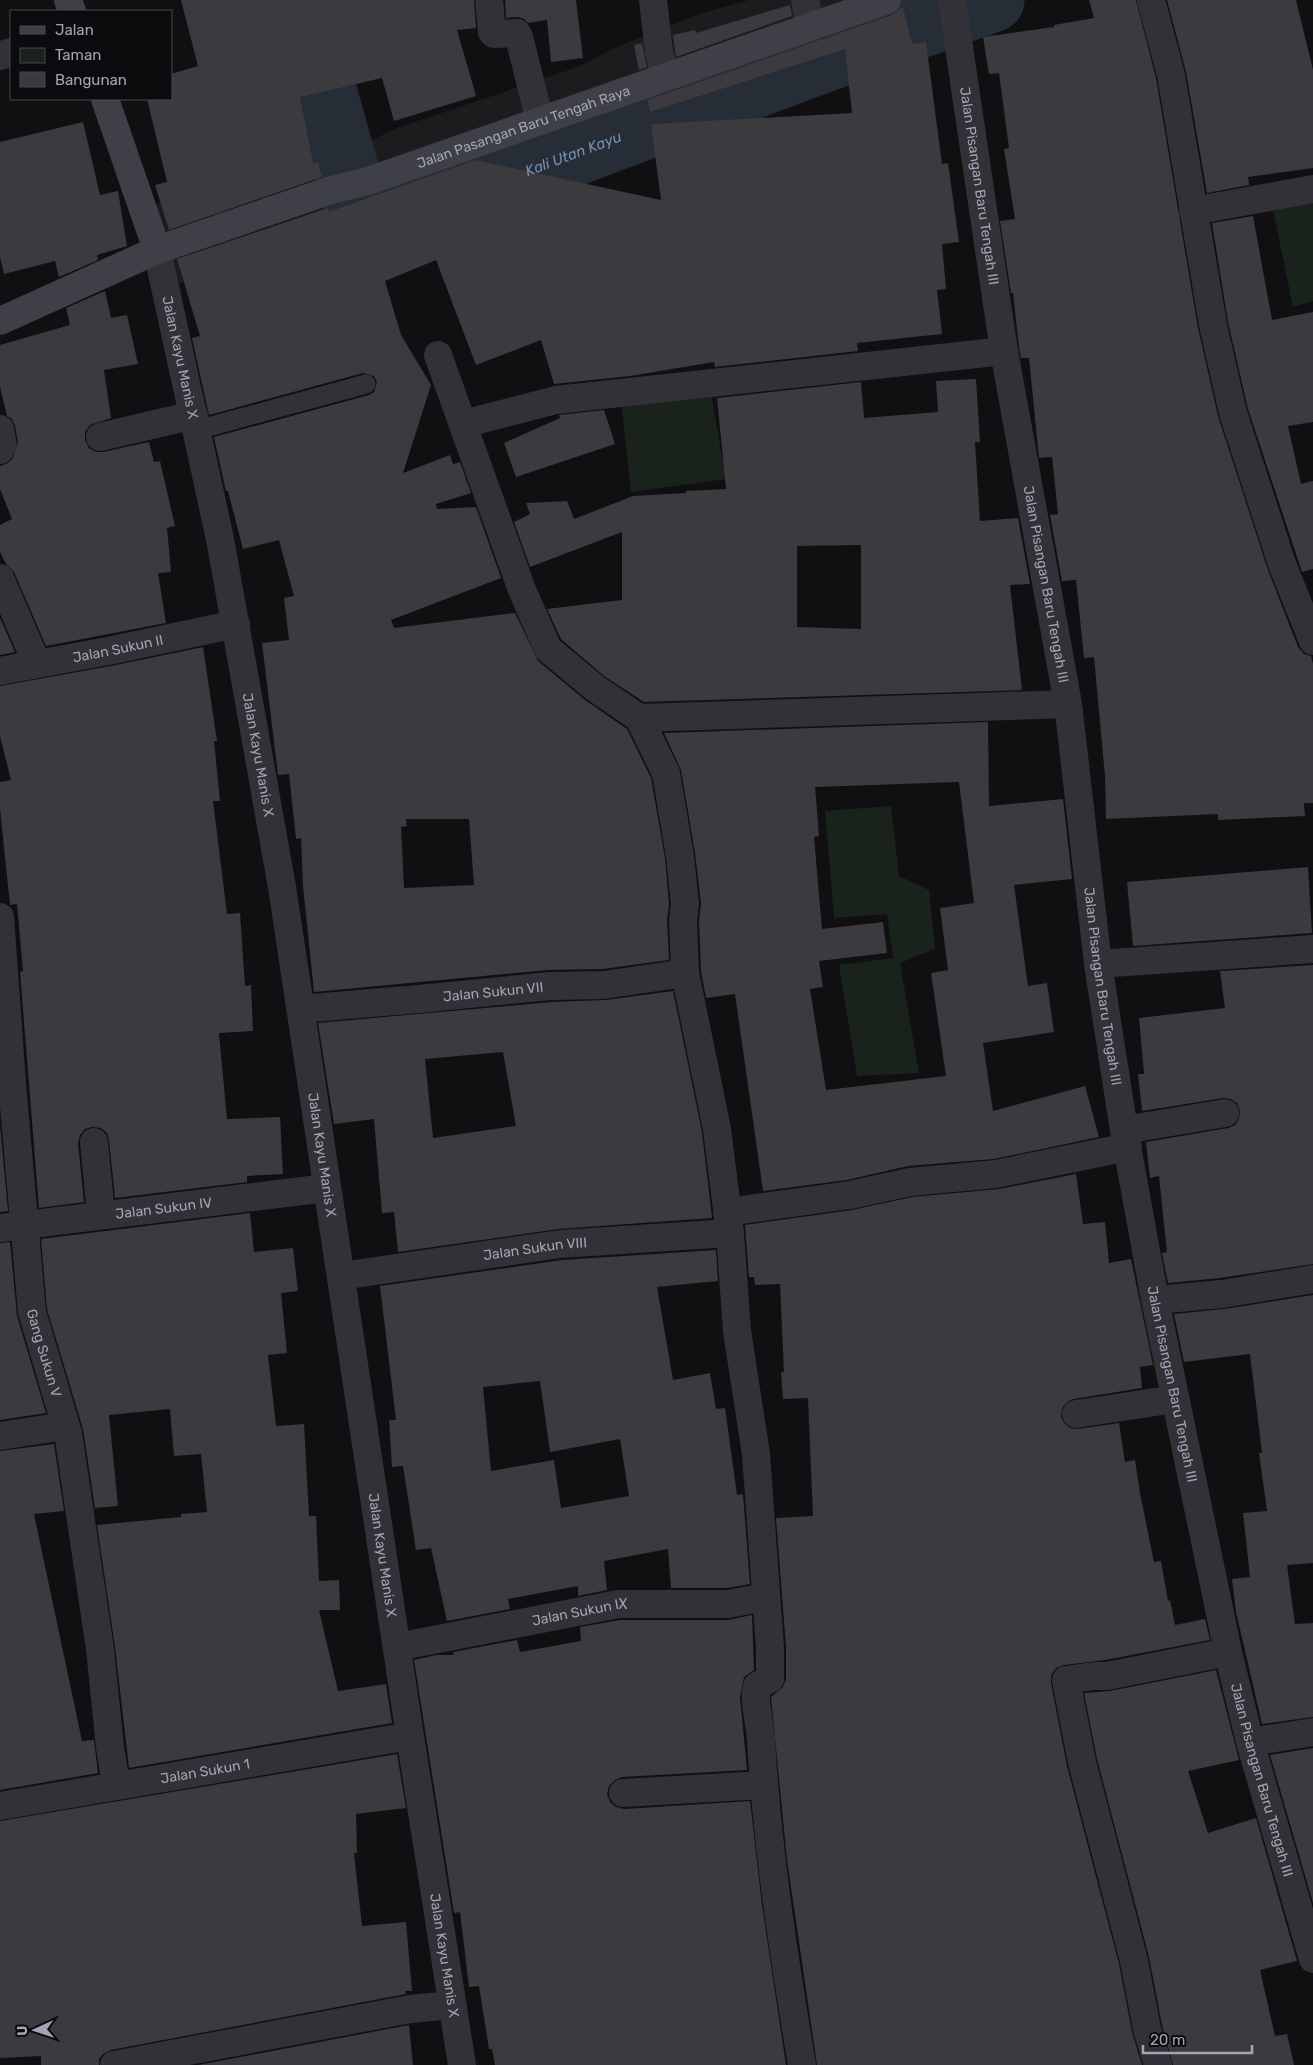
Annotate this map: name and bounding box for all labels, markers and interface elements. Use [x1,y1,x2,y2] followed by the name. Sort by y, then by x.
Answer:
[10,10,172,100] legend
[55,21,94,39] text: Jalan
[55,46,101,64] text: Taman
[55,71,127,89] text: Bangunan
[415,82,632,172] street label: Jalan Pasangan Baru Tengah Raya
[956,86,1003,286] street label: Jalan Pisangan Baru Tengah III
[523,128,624,180] water label: Kali Utan Kayu
[159,294,202,421] street label: Jalan Kayu Manis X
[1020,484,1073,684] street label: Jalan Pisangan Baru Tengah III
[71,631,165,666] street label: Jalan Sukun II
[239,692,278,818] street label: Jalan Kayu Manis X
[1081,886,1125,1087] street label: Jalan Pisangan Baru Tengah III
[442,978,544,1005] street label: Jalan Sukun VII
[305,1091,340,1218] street label: Jalan Kayu Manis X
[114,1194,213,1222] street label: Jalan Sukun IV
[482,1234,587,1264] street label: Jalan Sukun VIII
[1144,1285,1201,1484] street label: Jalan Pisangan Baru Tengah III
[23,1307,65,1399] street label: Gang Sukun V
[365,1492,401,1619] street label: Jalan Kayu Manis X
[530,1596,628,1629] street label: Jalan Sukun IX
[1227,1681,1297,1879] street label: Jalan Pisangan Baru Tengah III
[159,1755,251,1787] street label: Jalan Sukun 1
[427,1892,463,2019] street label: Jalan Kayu Manis X
[10,2005,60,2055] north arrow
[1143,2022,1252,2054] scale bar
[14,2025,31,2036] text: U
[1150,2031,1185,2049] text: 20 m

